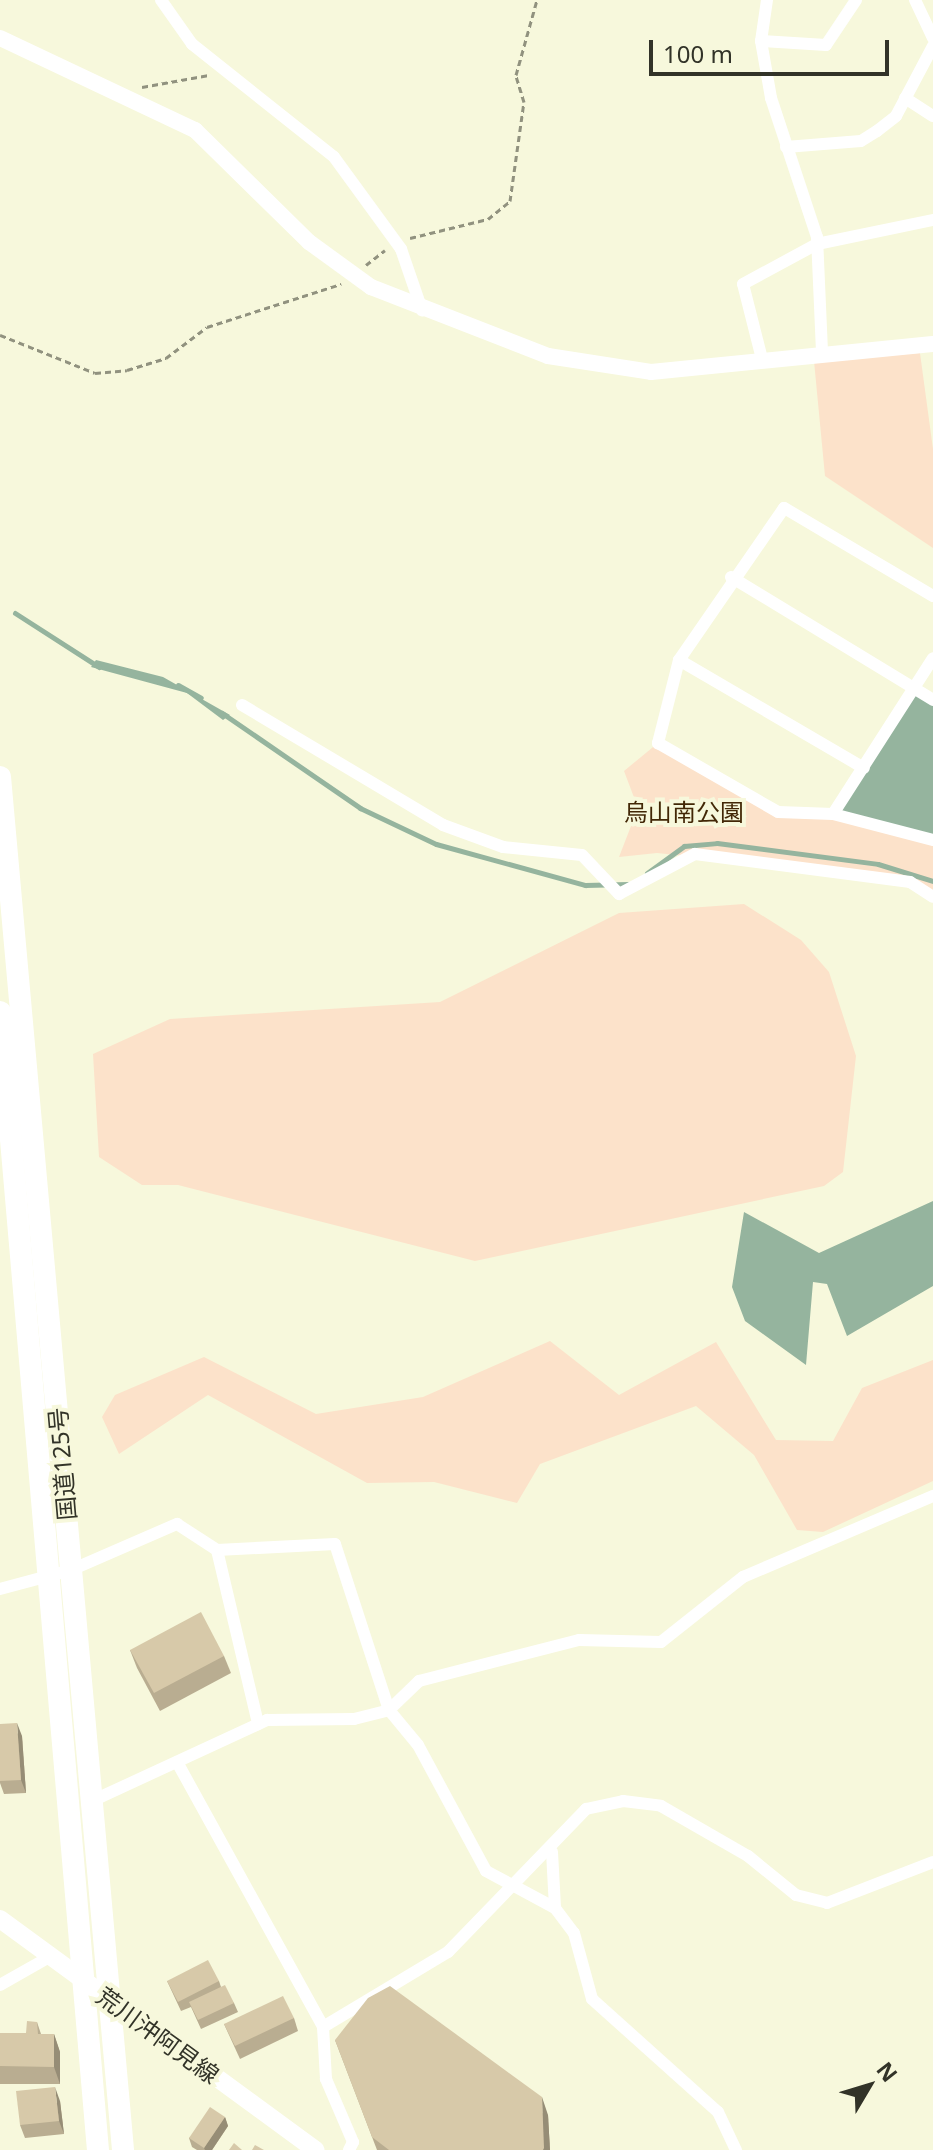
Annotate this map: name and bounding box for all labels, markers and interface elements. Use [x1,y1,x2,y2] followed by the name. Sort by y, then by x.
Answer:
[653,24,893,74] scale bar
[663,37,733,70] text: 100 m
[624,798,744,826] park label: 烏山南公園
[43,1406,81,1522] street label: 国道125号
[91,1981,225,2089] street label: 荒川沖阿見線
[829,2046,909,2126] north arrow
[871,2055,905,2088] text: N

